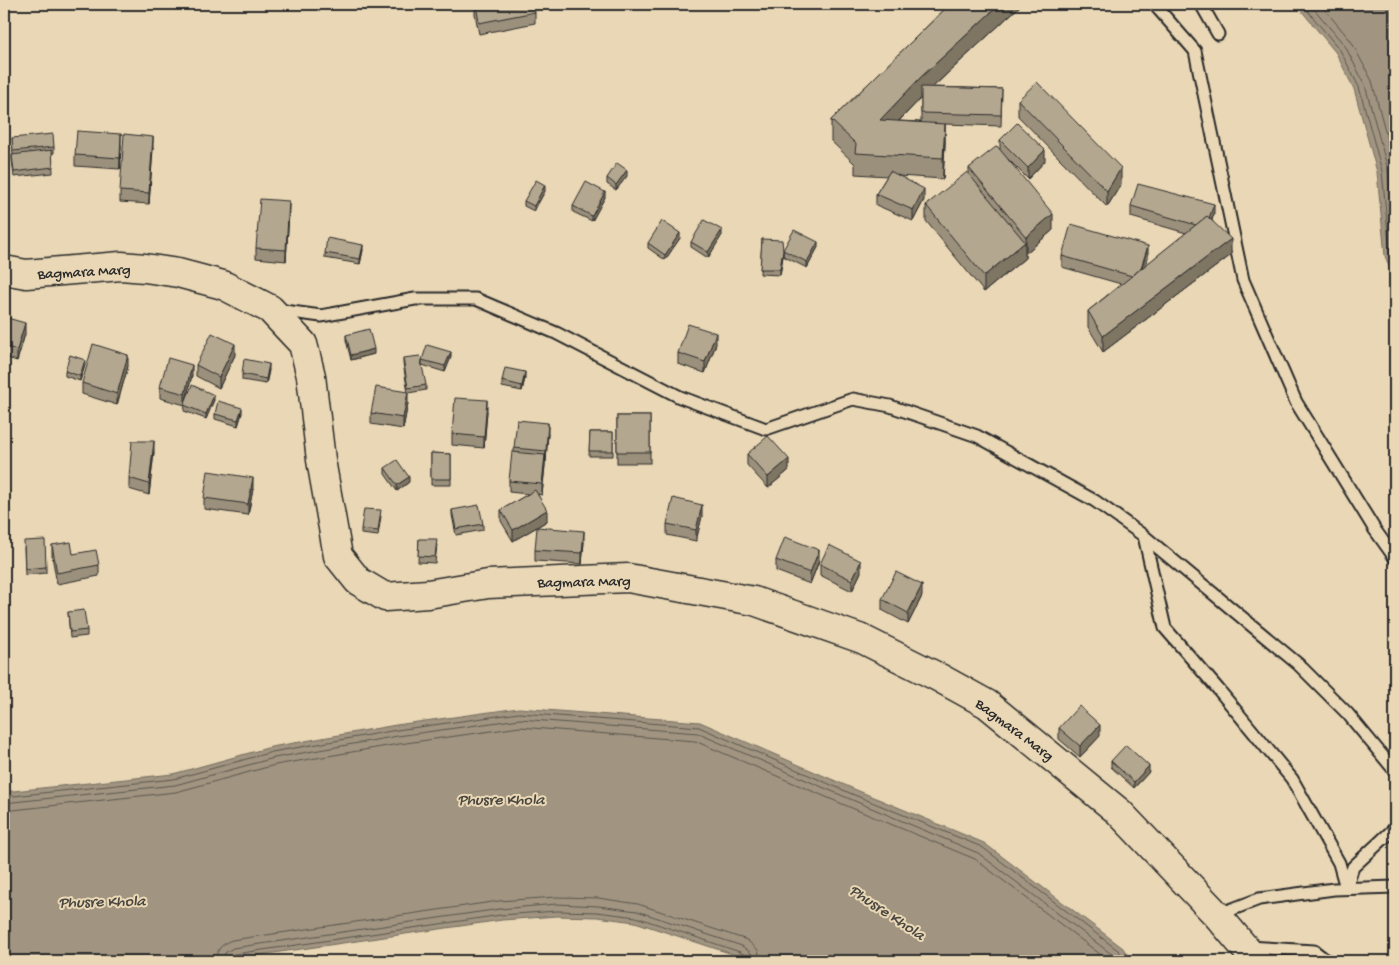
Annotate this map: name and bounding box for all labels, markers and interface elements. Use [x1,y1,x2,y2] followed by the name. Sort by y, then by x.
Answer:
[36,262,131,284] street label: Bagmara Marg
[536,573,631,593] street label: Bagmara Marg
[970,695,1056,766] street label: Bagmara Marg
[458,792,545,811] water label: Phusre Khola
[845,882,928,947] water label: Phusre Khola
[59,893,147,914] water label: Phusre Khola

